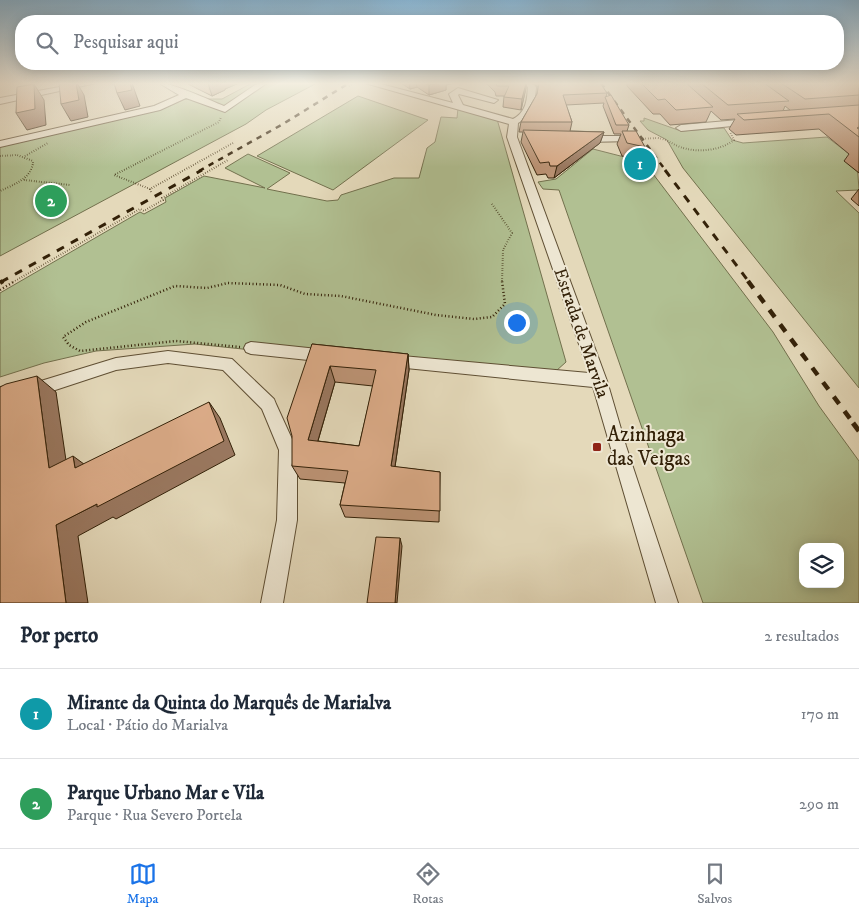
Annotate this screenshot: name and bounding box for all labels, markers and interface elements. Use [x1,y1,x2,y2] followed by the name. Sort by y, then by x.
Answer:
[15,15,844,70] search box
[33,29,61,57] icon: search
[73,31,179,54] text: Pesquisar aqui
[624,145,656,183] pin: 1
[35,182,67,220] pin: 2
[548,265,614,401] street label: Estrada de Marvila
[504,310,530,336] your location
[607,422,690,472] place label: Azinhaga das Veigas
[591,441,603,453] marker: Azinhaga das Veigas
[799,543,844,588] map controls
[799,543,844,588] button: layers
[20,623,98,649] text: Por perto
[764,626,839,646] text: 2 resultados
[67,692,391,715] text: Mirante da Quinta do Marquês de Marialva
[33,704,39,724] text: 1
[801,704,839,724] text: 170 m
[67,715,228,735] text: Local · Pátio do Marialva
[67,782,264,805] text: Parque Urbano Mar e Vila
[32,794,40,814] text: 2
[799,794,839,814] text: 290 m
[67,805,242,825] text: Parque · Rua Severo Portela
[127,860,159,908] tab: Mapa
[412,860,443,908] tab: Rotas
[697,860,732,908] tab: Salvos

